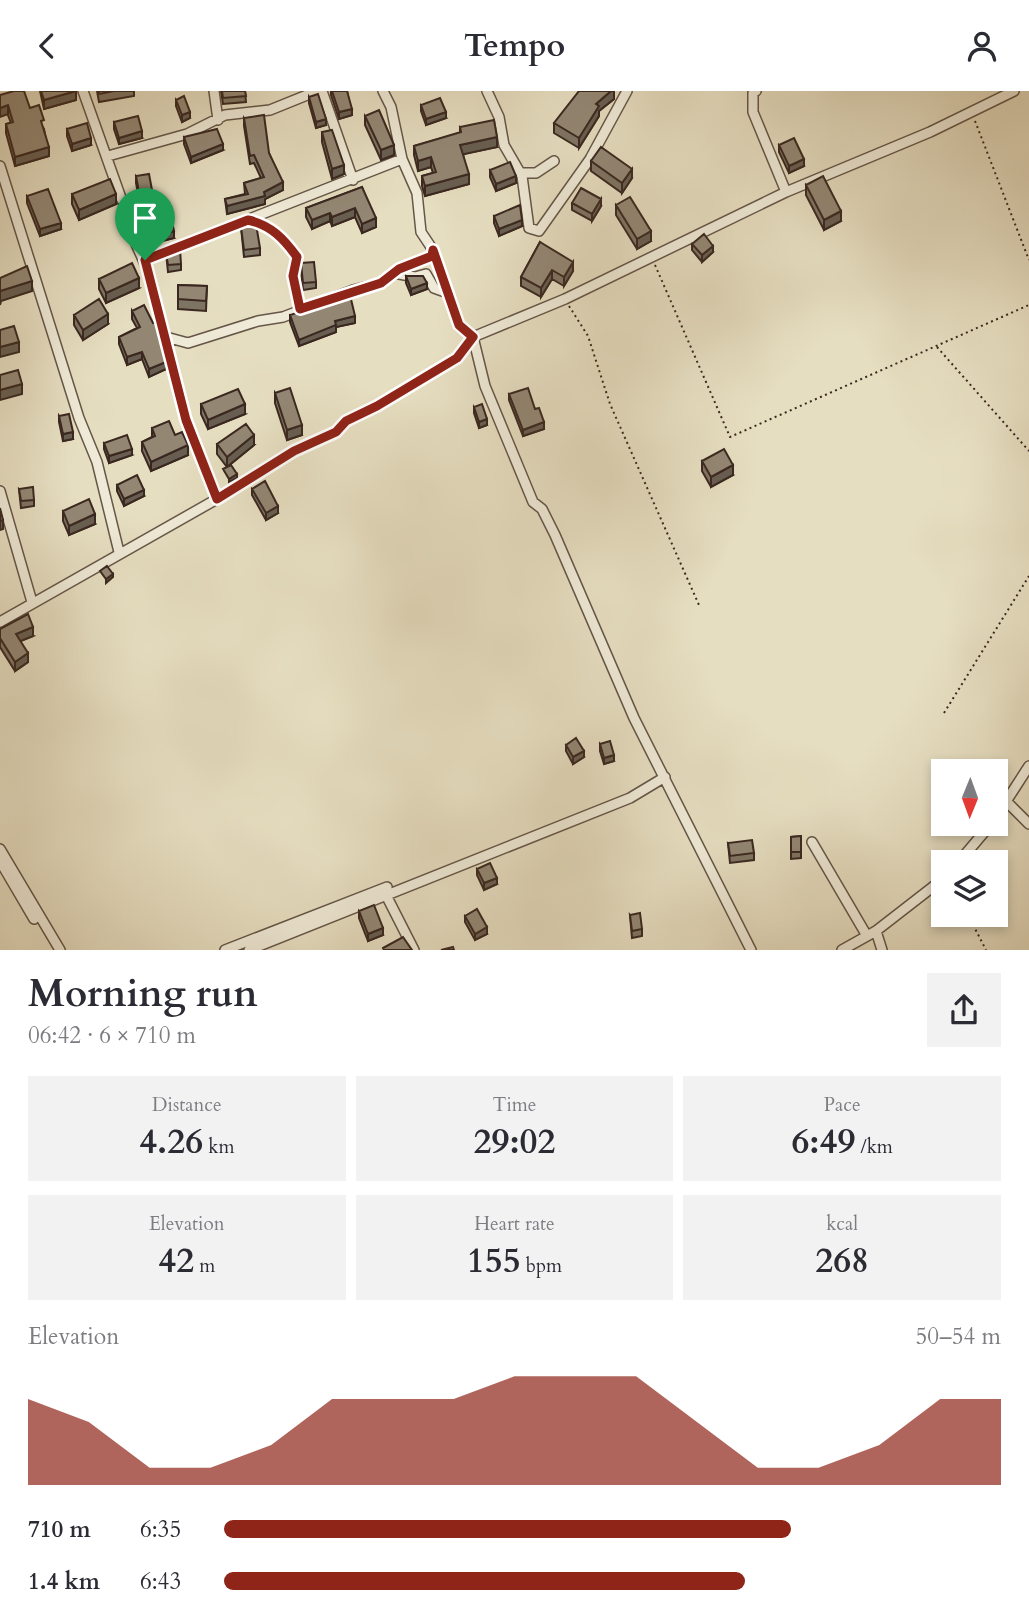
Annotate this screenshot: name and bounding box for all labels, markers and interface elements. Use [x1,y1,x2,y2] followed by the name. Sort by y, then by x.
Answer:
[464,24,565,68] text: Tempo
[28,27,66,65] icon: back
[963,27,1001,65] icon: person
[115,188,175,260] pin
[126,199,164,237] icon: arrive
[931,759,1008,837] north arrow
[931,759,1008,927] map controls
[931,850,1008,927] button: layers
[28,968,258,1020] text: Morning run
[927,973,1001,1047] button: share
[28,1020,196,1051] text: 06:42 · 6 × 710 m
[152,1092,222,1118] text: Distance
[493,1092,536,1118] text: Time
[824,1092,861,1118] text: Pace
[139,1118,203,1166] text: 4.26
[474,1118,555,1166] text: 29:02
[791,1118,855,1166] text: 6:49
[203,1134,234,1160] text: km
[855,1134,893,1160] text: /km
[149,1211,225,1237] text: Elevation
[474,1211,555,1237] text: Heart rate
[826,1211,858,1237] text: kcal
[158,1237,194,1285] text: 42
[467,1237,521,1285] text: 155
[815,1237,869,1285] text: 268
[194,1253,215,1279] text: m
[521,1253,562,1279] text: bpm
[28,1321,119,1352] text: Elevation
[916,1321,1001,1352] text: 50–54 m
[28,1514,91,1545] text: 710 m
[140,1514,181,1545] text: 6:35
[28,1566,100,1597] text: 1.4 km
[140,1566,181,1597] text: 6:43

